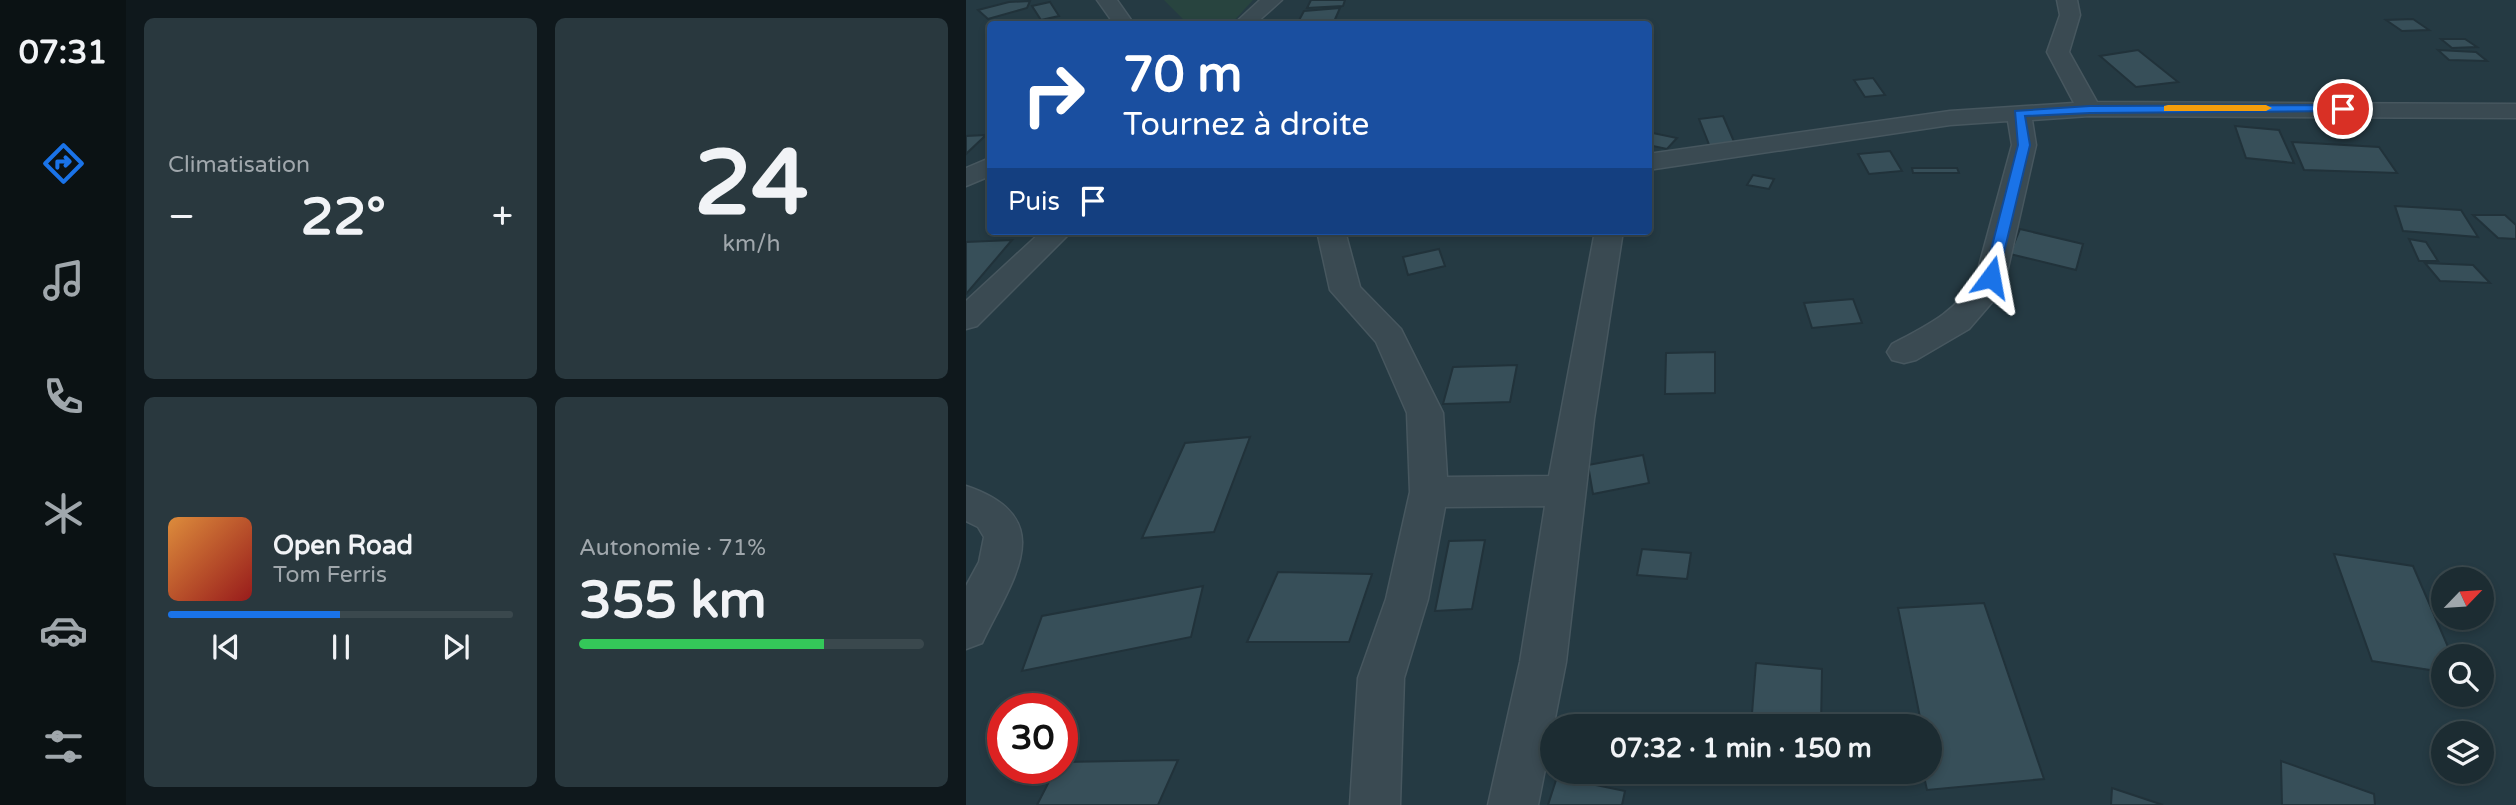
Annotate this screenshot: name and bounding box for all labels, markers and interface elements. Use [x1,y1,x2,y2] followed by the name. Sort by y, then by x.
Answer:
[19,34,107,72] text: 07:31
[1123,46,1242,105] text: 70 m
[1008,49,1099,140] icon: right
[2313,79,2373,139] pin
[2324,90,2362,128] icon: arrive
[1123,106,1369,144] text: Tournez à droite
[694,129,809,239] text: 24
[39,139,88,188] icon: directions
[168,151,310,179] text: Climatisation
[1074,182,1112,220] icon: arrive
[301,186,386,249] text: 22°
[1008,186,1060,217] text: Puis
[168,194,195,240] text: −
[492,194,513,240] text: +
[723,230,780,258] text: km/h
[1954,240,2028,314] position arrow
[39,256,88,305] icon: music
[39,372,88,421] icon: phone
[39,489,88,538] icon: climate
[273,530,413,561] text: Open Road
[579,534,766,562] text: Autonomie · 71%
[273,561,387,589] text: Tom Ferris
[2431,567,2494,630] north arrow
[2431,567,2494,784] map controls
[579,569,767,632] text: 355 km
[39,606,88,655] icon: car
[207,628,245,666] icon: previous
[322,628,360,666] icon: pause
[437,628,475,666] icon: next
[2431,644,2494,707] button: search
[987,693,1078,784] speed limit sign: 30
[2431,721,2494,784] button: layers
[39,722,88,771] icon: filters
[1610,733,1872,764] text: 07:32 · 1 min · 150 m

